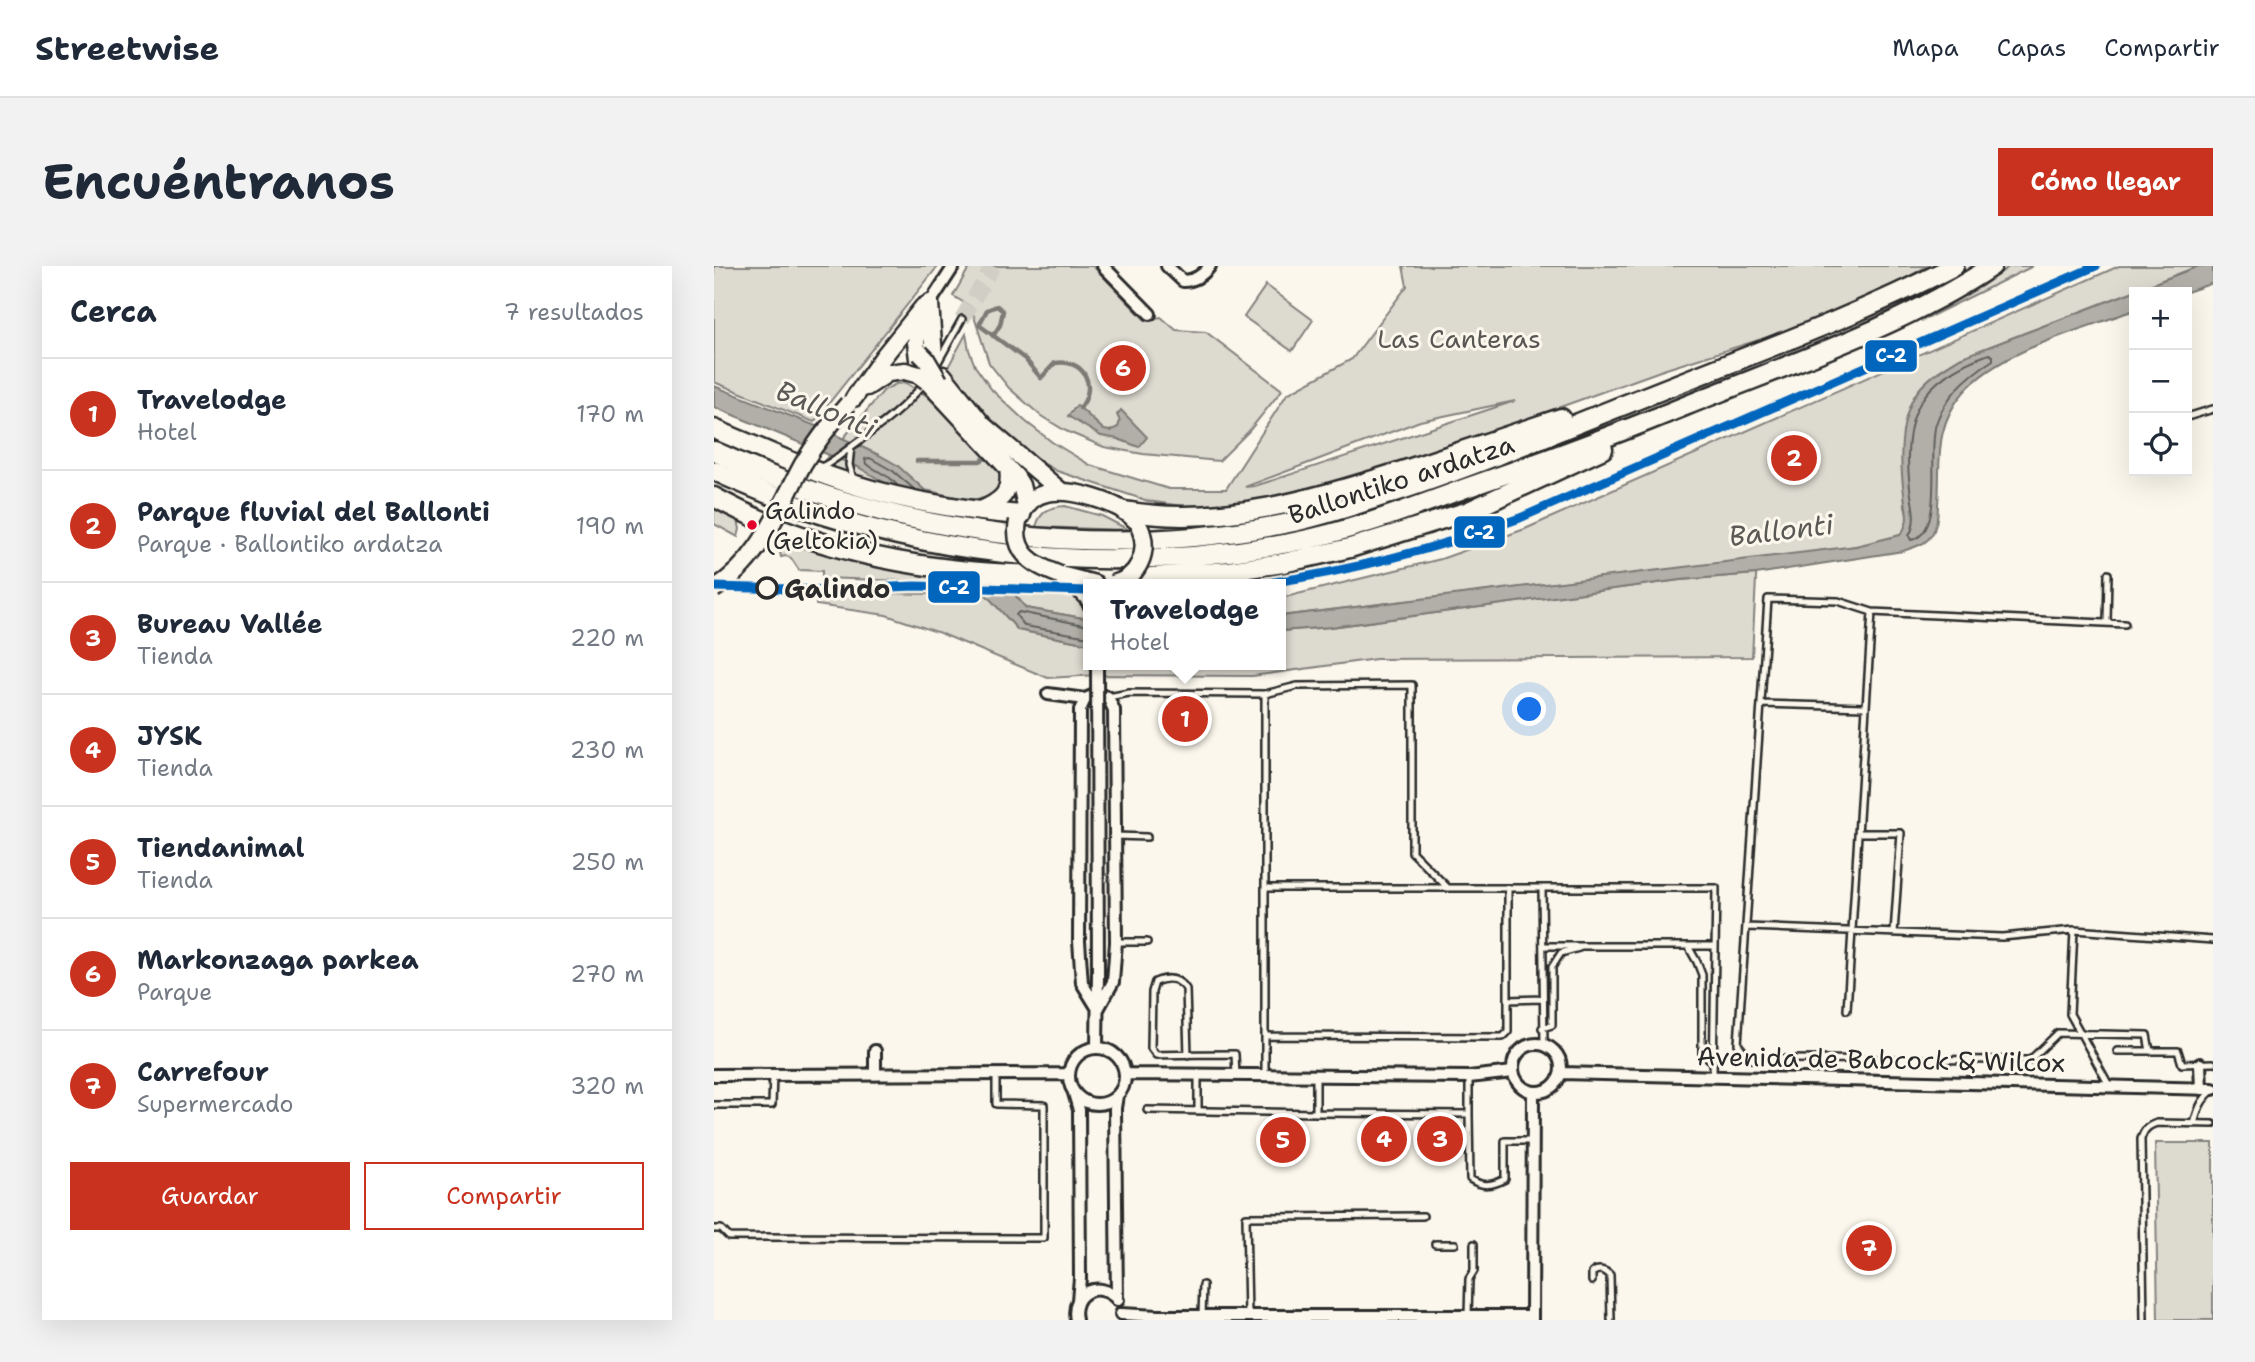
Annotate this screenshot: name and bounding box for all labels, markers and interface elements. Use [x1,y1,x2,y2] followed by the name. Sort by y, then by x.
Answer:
[35,26,219,71] text: Streetwise
[1892,32,1959,64] text: Mapa
[1997,32,2066,64] text: Capas
[2104,32,2220,64] text: Compartir
[1998,148,2213,216] button: Cómo llegar
[42,149,395,215] text: Encuéntranos
[2129,287,2192,476] map controls
[2129,287,2192,350] button: +
[70,291,157,332] text: Cerca
[504,297,644,327] text: 7 resultados
[1377,321,1541,356] park label: Las Canteras
[1864,339,1918,373] line badge: C-2
[1100,342,1146,394] pin: 6
[1875,343,1907,368] text: C-2
[2129,350,2192,413] button: −
[770,371,883,447] water label: Ballonti
[137,382,287,417] text: Travelodge
[88,399,98,429] text: 1
[576,399,644,429] text: 170 m
[2129,413,2192,476] button: locate
[137,417,197,447] text: Hotel
[1284,426,1518,532] street label: Ballontiko ardatza
[1771,432,1817,484] pin: 2
[137,494,490,529] text: Parque fluvial del Ballonti
[765,495,878,557] place label: Galindo (Geltokia)
[1727,505,1837,555] water label: Ballonti
[85,511,101,541] text: 2
[576,511,644,541] text: 190 m
[1453,515,1506,549] line badge: C-2
[745,518,759,532] marker: Galindo (Geltokia)
[1463,520,1495,545] text: C-2
[137,529,443,559] text: Parque · Ballontiko ardatza
[927,570,981,604] line badge: C-2
[784,571,890,606] place label: Galindo
[938,575,970,600] text: C-2
[756,577,778,599] marker: Galindo
[1083,579,1286,670] popup
[1110,592,1259,627] text: Travelodge
[137,606,323,641] text: Bureau Vallée
[85,623,101,653] text: 3
[570,623,644,653] text: 220 m
[1110,627,1169,657] text: Hotel
[137,641,213,671] text: Tienda
[1512,692,1546,726] your location
[1162,693,1208,745] pin: 1
[137,718,202,753] text: JYSK
[85,735,101,765] text: 4
[570,735,644,765] text: 230 m
[137,753,213,783] text: Tienda
[137,830,305,865] text: Tiendanimal
[86,847,100,877] text: 5
[571,847,644,877] text: 250 m
[137,865,213,895] text: Tienda
[137,942,419,977] text: Markonzaga parkea
[85,959,101,989] text: 6
[570,959,644,989] text: 270 m
[137,977,212,1007] text: Parque
[1697,1038,2065,1080] street label: Avenida de Babcock & Wilcox
[137,1054,269,1089] text: Carrefour
[85,1071,101,1101] text: 7
[570,1071,644,1101] text: 320 m
[137,1089,293,1119] text: Supermercado
[1361,1113,1407,1165] pin: 4
[1417,1113,1463,1165] pin: 3
[1260,1114,1306,1166] pin: 5
[70,1162,350,1230] button: Guardar
[364,1162,644,1230] button: Compartir
[1846,1222,1892,1274] pin: 7

